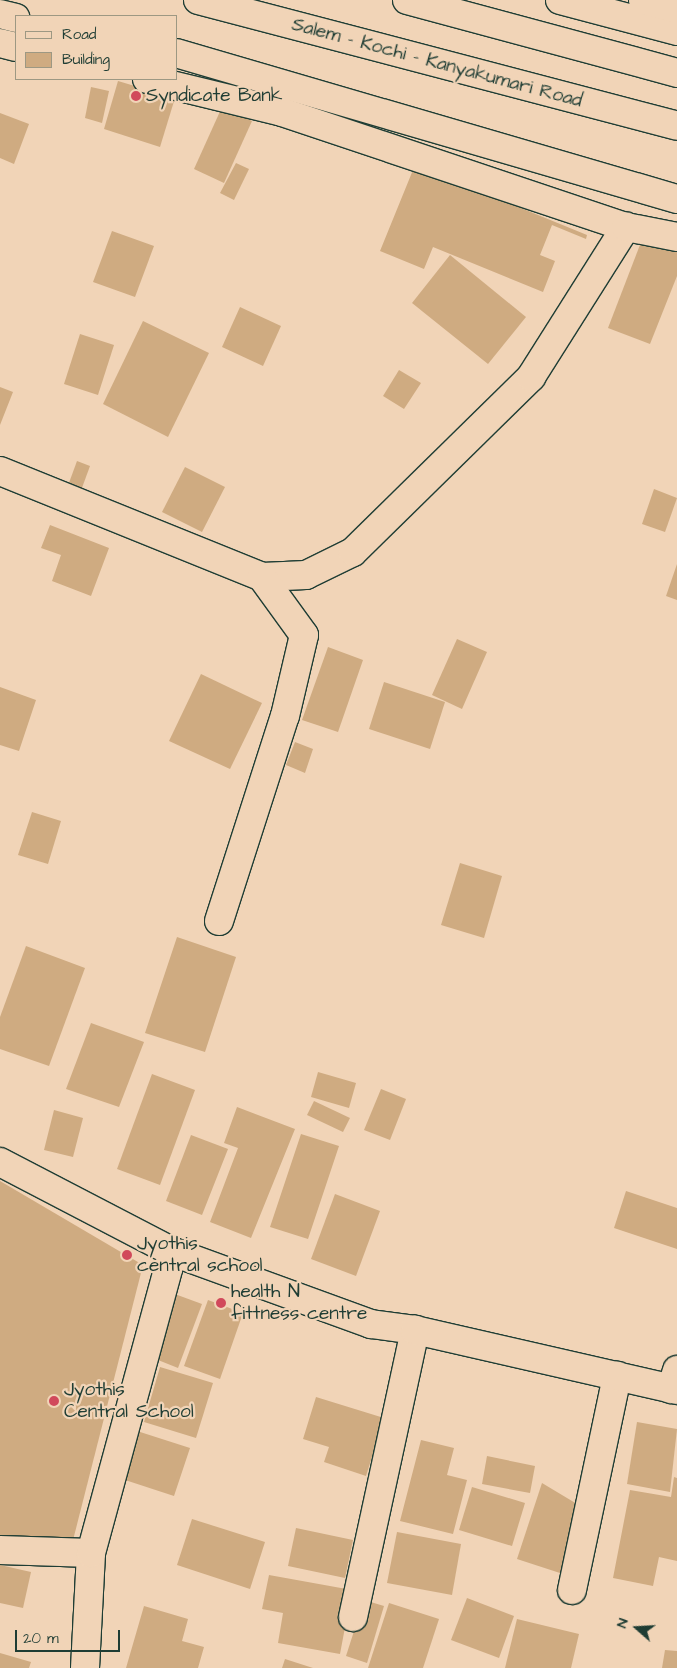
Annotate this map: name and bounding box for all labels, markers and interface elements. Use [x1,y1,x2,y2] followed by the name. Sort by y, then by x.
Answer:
[289,13,585,113] street label: Salem - Kochi - Kanyakumari Road
[15,15,178,80] legend
[62,24,96,45] text: Road
[62,49,110,70] text: Building
[146,85,282,107] place label: Syndicate Bank
[130,90,142,102] marker: Syndicate Bank
[137,1233,263,1277] place label: Jyothis central school
[121,1249,133,1261] marker: Jyothis central school
[231,1281,367,1325] place label: health N fittness centre
[215,1297,227,1309] marker: health N fittness centre
[64,1379,194,1423] place label: Jyothis Central School
[48,1395,60,1407] marker: Jyothis Central School
[612,1603,662,1653] north arrow
[612,1616,634,1631] text: N
[18,1620,122,1652] scale bar
[23,1628,59,1649] text: 20 m

